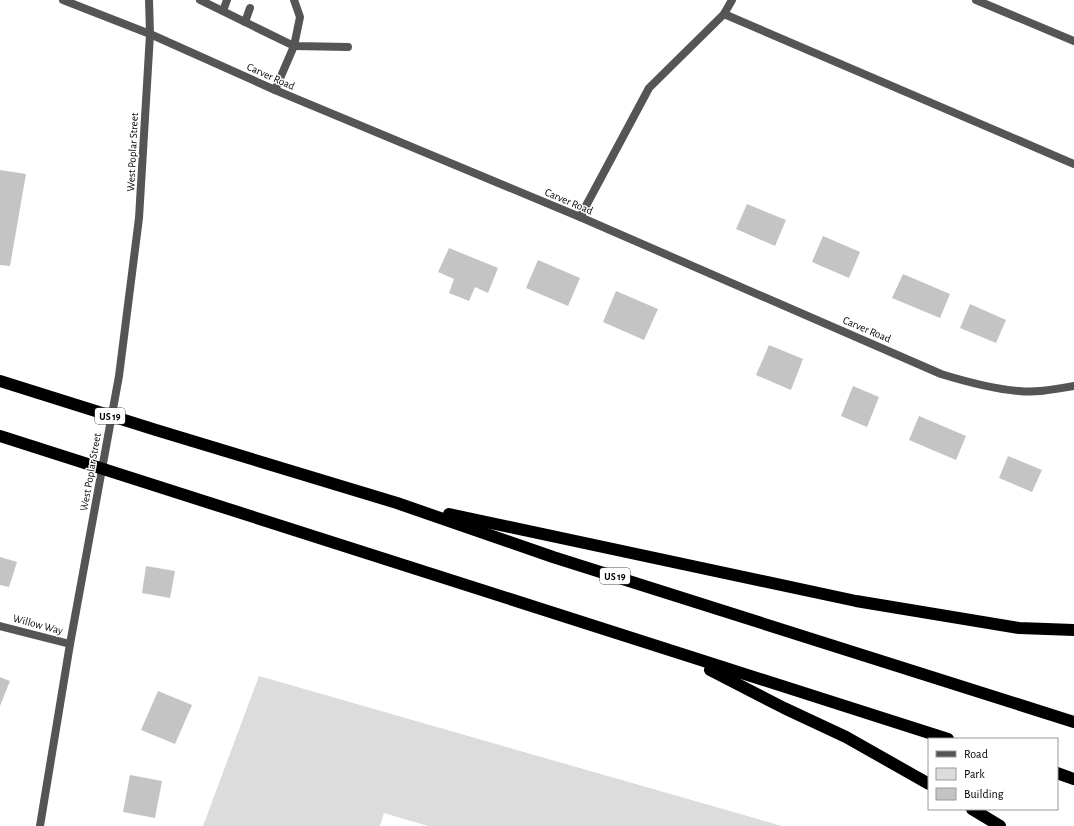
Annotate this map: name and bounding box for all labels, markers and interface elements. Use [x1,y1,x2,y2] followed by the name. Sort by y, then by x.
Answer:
[245,61,297,92] street label: Carver Road
[125,112,140,192] street label: West Poplar Street
[543,186,595,217] street label: Carver Road
[841,314,893,345] street label: Carver Road
[95,408,125,424] road number: US 19
[78,432,103,512] street label: West Poplar Street
[600,568,630,584] road number: US 19
[12,613,64,637] street label: Willow Way
[928,738,1058,810] legend
[964,748,988,760] text: Road
[964,768,985,780] text: Park
[964,788,1004,800] text: Building

